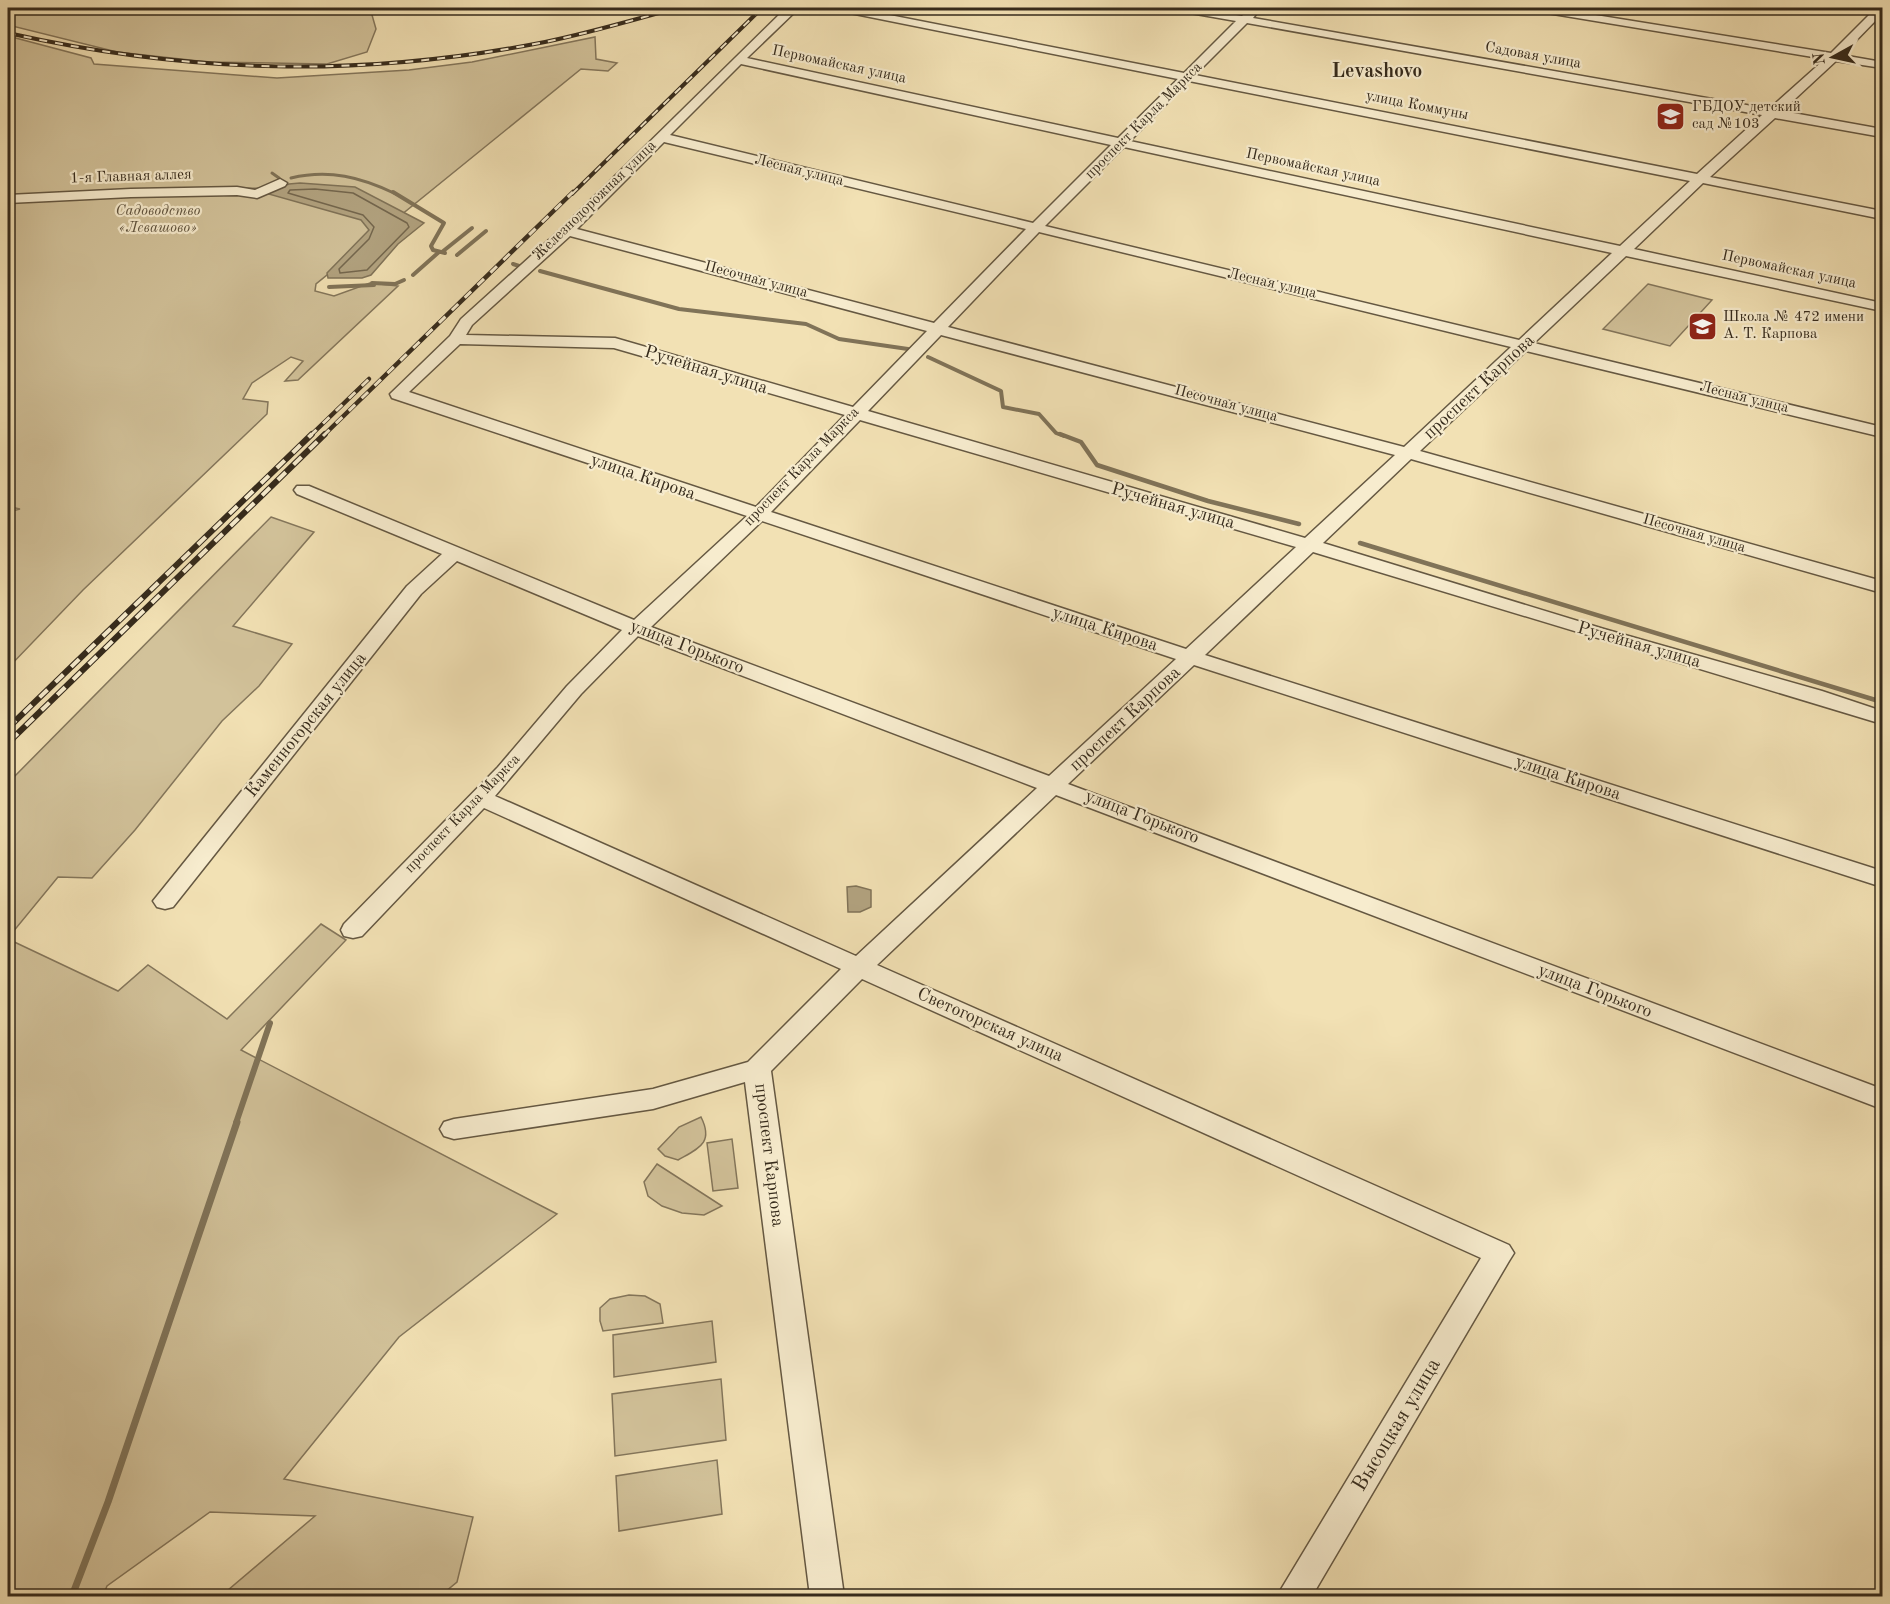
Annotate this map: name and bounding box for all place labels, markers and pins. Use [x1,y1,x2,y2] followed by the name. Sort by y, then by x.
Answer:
[1655,100,1687,132] school or university icon: ГБДОУ детский сад №103
[1692,100,1801,132] place label: ГБДОУ детский сад №103
[1686,310,1718,342] school or university icon: Школа № 472 имени А. Т. Карпова
[1723,310,1864,342] place label: Школа № 472 имени А. Т. Карпова

